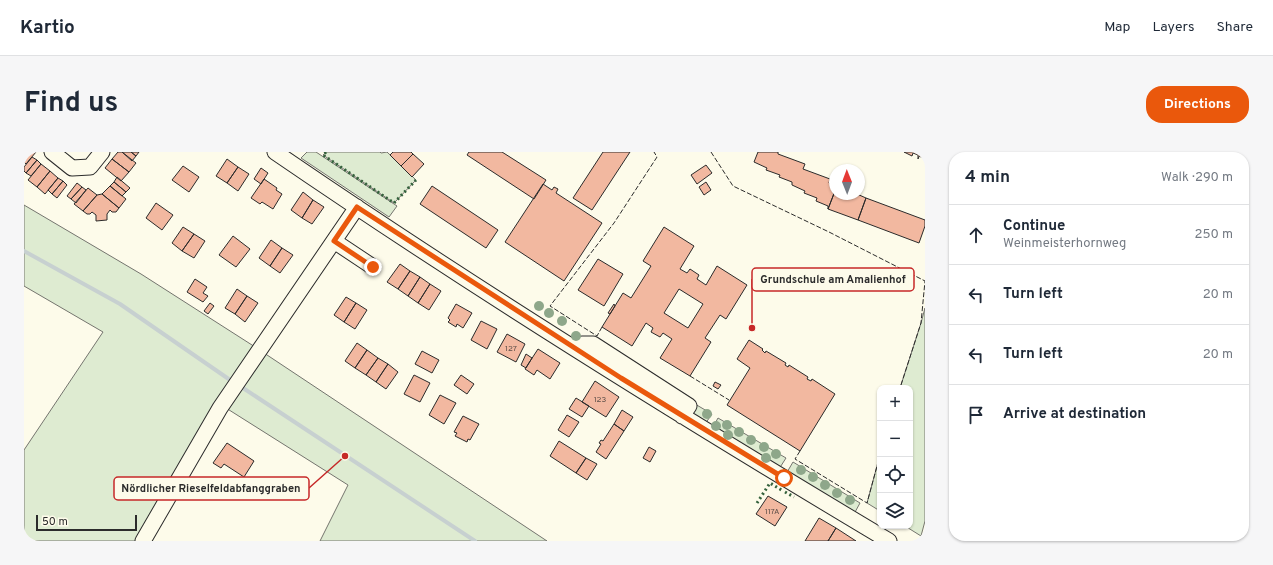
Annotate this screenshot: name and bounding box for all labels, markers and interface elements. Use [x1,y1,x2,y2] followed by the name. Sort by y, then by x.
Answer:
[20,16,75,40] text: Kartio
[1104,19,1130,36] text: Map
[1152,19,1194,36] text: Layers
[1216,19,1253,36] text: Share
[24,86,118,122] text: Find us
[1146,86,1249,123] button: Directions
[829,164,865,200] north arrow
[965,167,1010,189] text: 4 min
[1161,170,1233,186] text: Walk · 290 m
[1003,217,1065,236] text: Continue
[965,224,987,246] icon: ahead
[1195,227,1233,243] text: 250 m
[1003,236,1126,252] text: Weinmeisterhornweg
[364,258,382,276] route end
[752,268,914,291] callout: Grundschule am Amalienhof
[760,273,906,287] text: Grundschule am Amalienhof
[965,284,987,306] icon: left
[1003,285,1063,304] text: Turn left
[1203,287,1233,303] text: 20 m
[505,344,517,354] house number: 127
[965,344,987,366] icon: left
[1003,345,1063,364] text: Turn left
[1203,347,1233,363] text: 20 m
[877,385,913,529] map controls
[877,385,913,421] button: +
[594,395,607,405] house number: 123
[965,404,987,426] icon: arrive
[1003,405,1146,424] text: Arrive at destination
[877,421,913,457] button: −
[877,457,913,493] button: locate
[775,469,793,487] route start
[114,477,309,500] callout: Nördlicher Rieselfeldabfanggraben
[121,482,301,496] text: Nördlicher Rieselfeldabfanggraben
[877,493,913,529] button: layers
[765,507,780,517] house number: 117A
[36,513,137,532] scale bar
[42,515,68,529] text: 50 m

